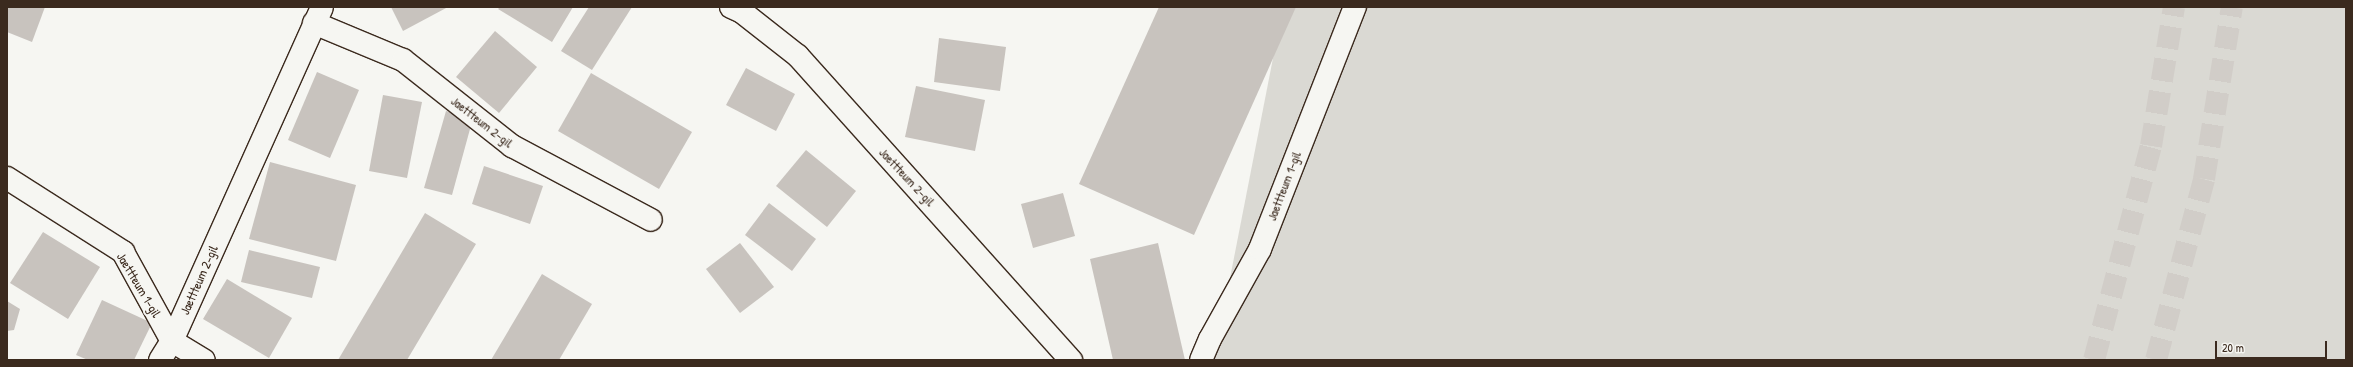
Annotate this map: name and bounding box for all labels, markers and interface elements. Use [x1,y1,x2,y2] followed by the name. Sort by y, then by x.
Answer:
[448,93,516,151] street label: Jaettteum 2-gil
[876,145,938,209] street label: Jaettteum 2-gil
[1264,149,1304,223] street label: Jaettteum 1-gil
[177,243,221,317] street label: Jaettteum 2-gil
[114,250,164,320] street label: Jaettteum 1-gil
[2217,333,2329,359] scale bar
[2222,339,2244,356] text: 20 m

